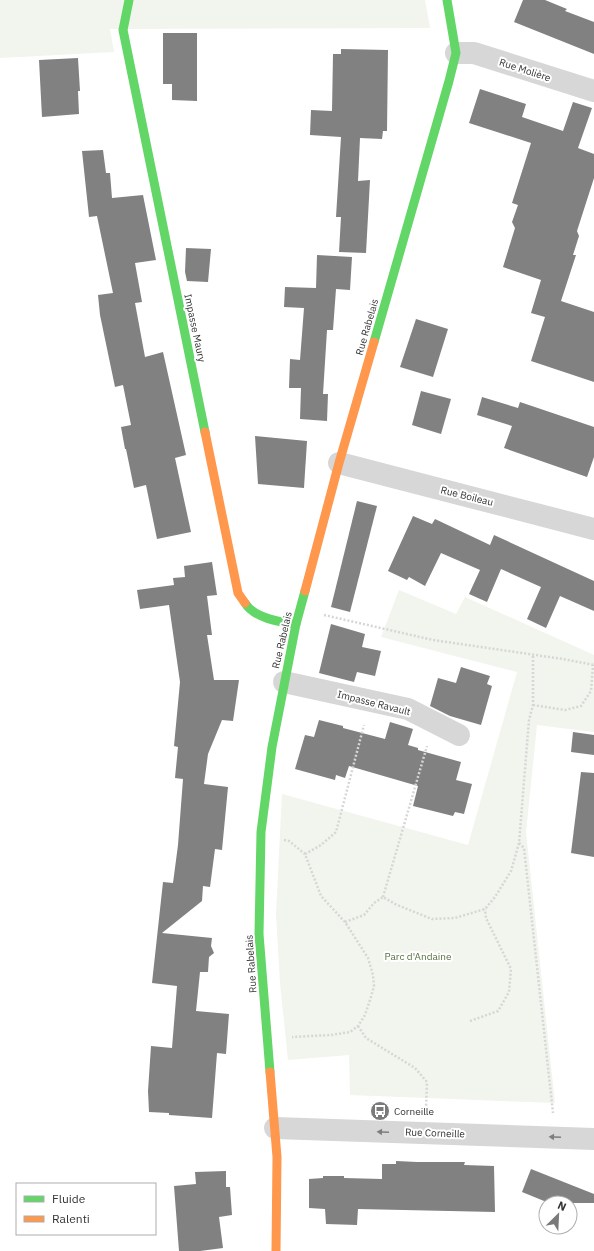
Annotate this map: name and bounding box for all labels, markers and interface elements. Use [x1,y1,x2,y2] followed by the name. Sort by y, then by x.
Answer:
[498,56,553,85] street label: Rue Molière
[181,293,209,363] street label: Impasse Maury
[353,297,381,357] street label: Rue Rabelais
[439,483,495,509] street label: Rue Boileau
[269,610,295,670] street label: Rue Rabelais
[336,688,412,718] street label: Impasse Ravault
[242,934,260,994] street label: Rue Rabelais
[385,950,452,963] park label: Parc d'Andaine
[369,1100,391,1122] bus stop icon: Corneille
[394,1105,435,1118] place label: Corneille
[405,1125,466,1141] street label: Rue Corneille
[377,1128,389,1135] one-way arrow
[548,1134,561,1140] one-way arrow
[16,1183,156,1235] legend
[52,1191,86,1206] text: Fluide
[538,1195,578,1235] north arrow
[556,1198,569,1214] text: N
[52,1211,90,1226] text: Ralenti

